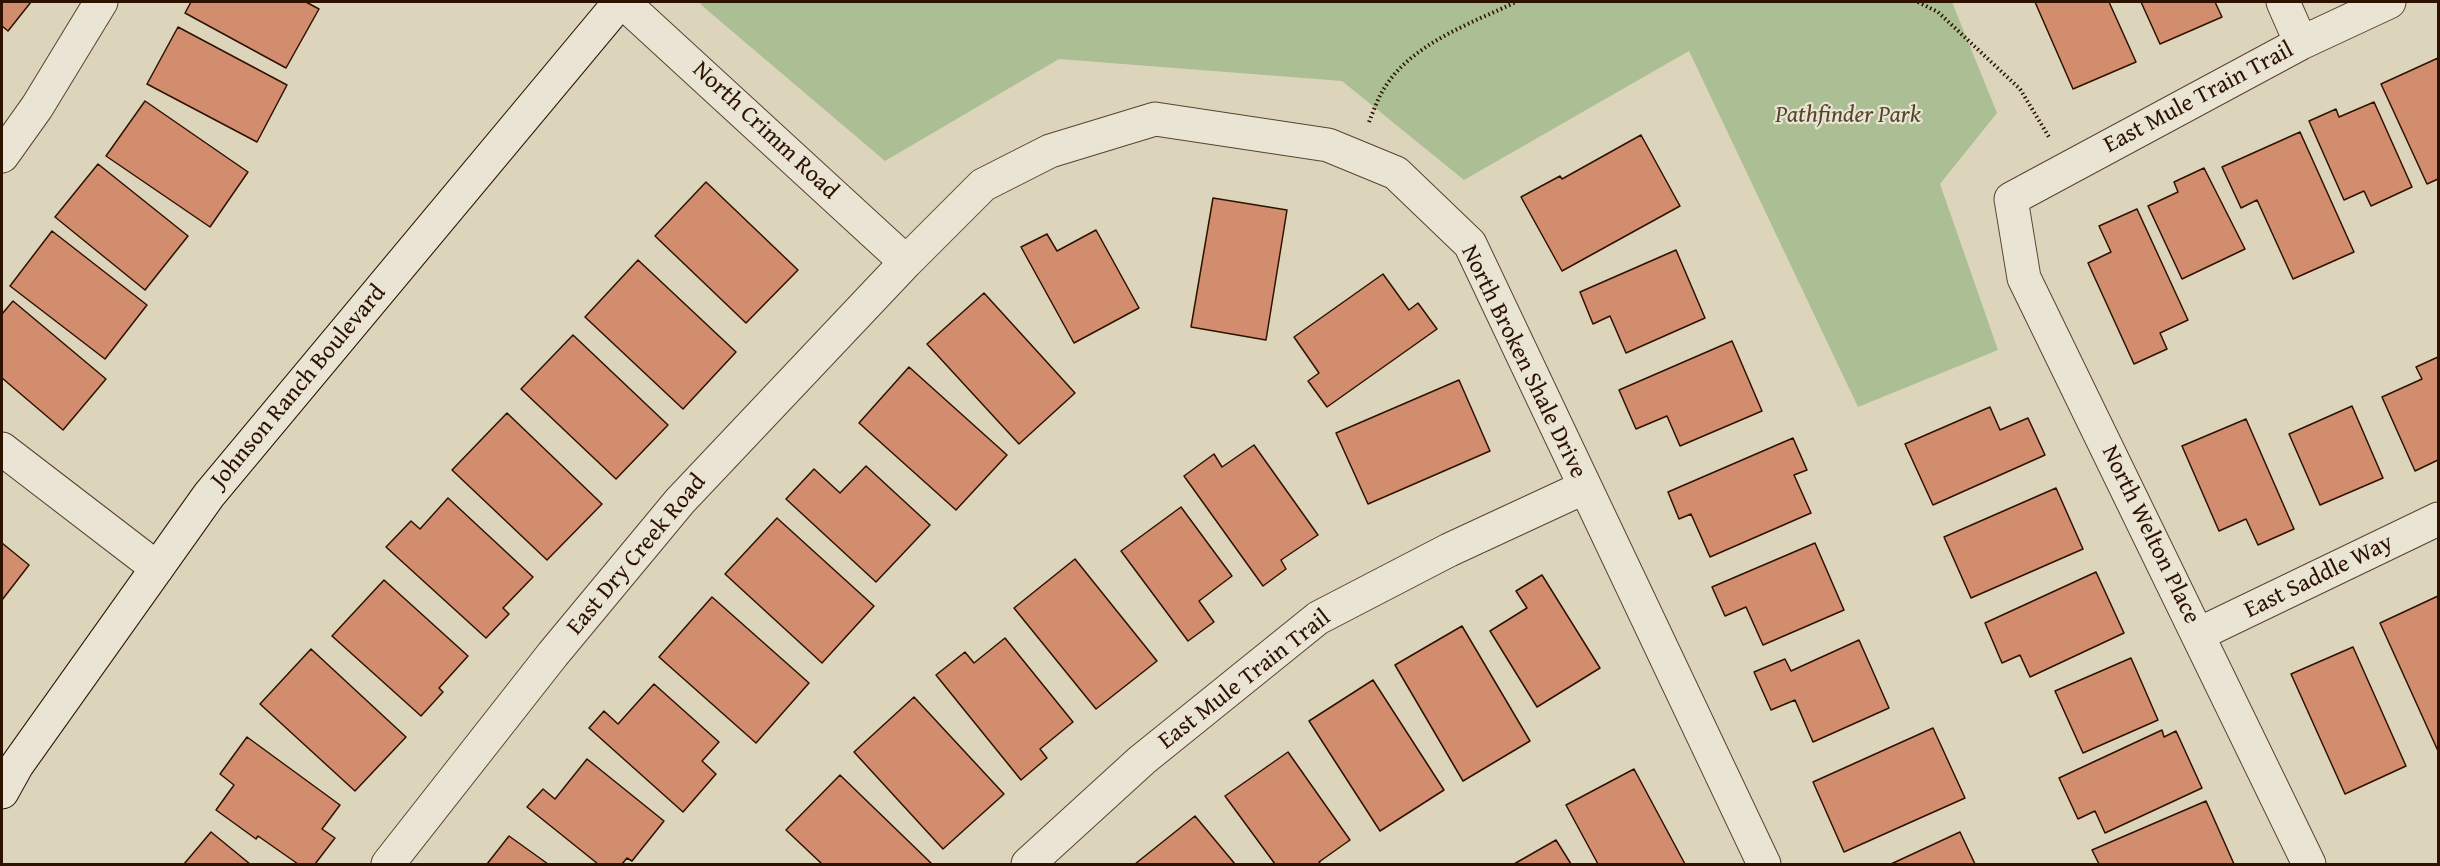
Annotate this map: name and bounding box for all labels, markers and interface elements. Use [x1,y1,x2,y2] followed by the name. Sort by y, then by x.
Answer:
[2099,36,2299,160] street label: East Mule Train Trail
[686,56,844,206] street label: North Crimm Road
[1775,102,1921,130] park label: Pathfinder Park
[1454,241,1592,483] street label: North Broken Shale Drive
[205,279,393,495] street label: Johnson Ranch Boulevard
[2094,441,2206,629] street label: North Welton Place
[561,469,713,641] street label: East Dry Creek Road
[2240,529,2398,625] street label: East Saddle Way
[1153,604,1337,756] street label: East Mule Train Trail

